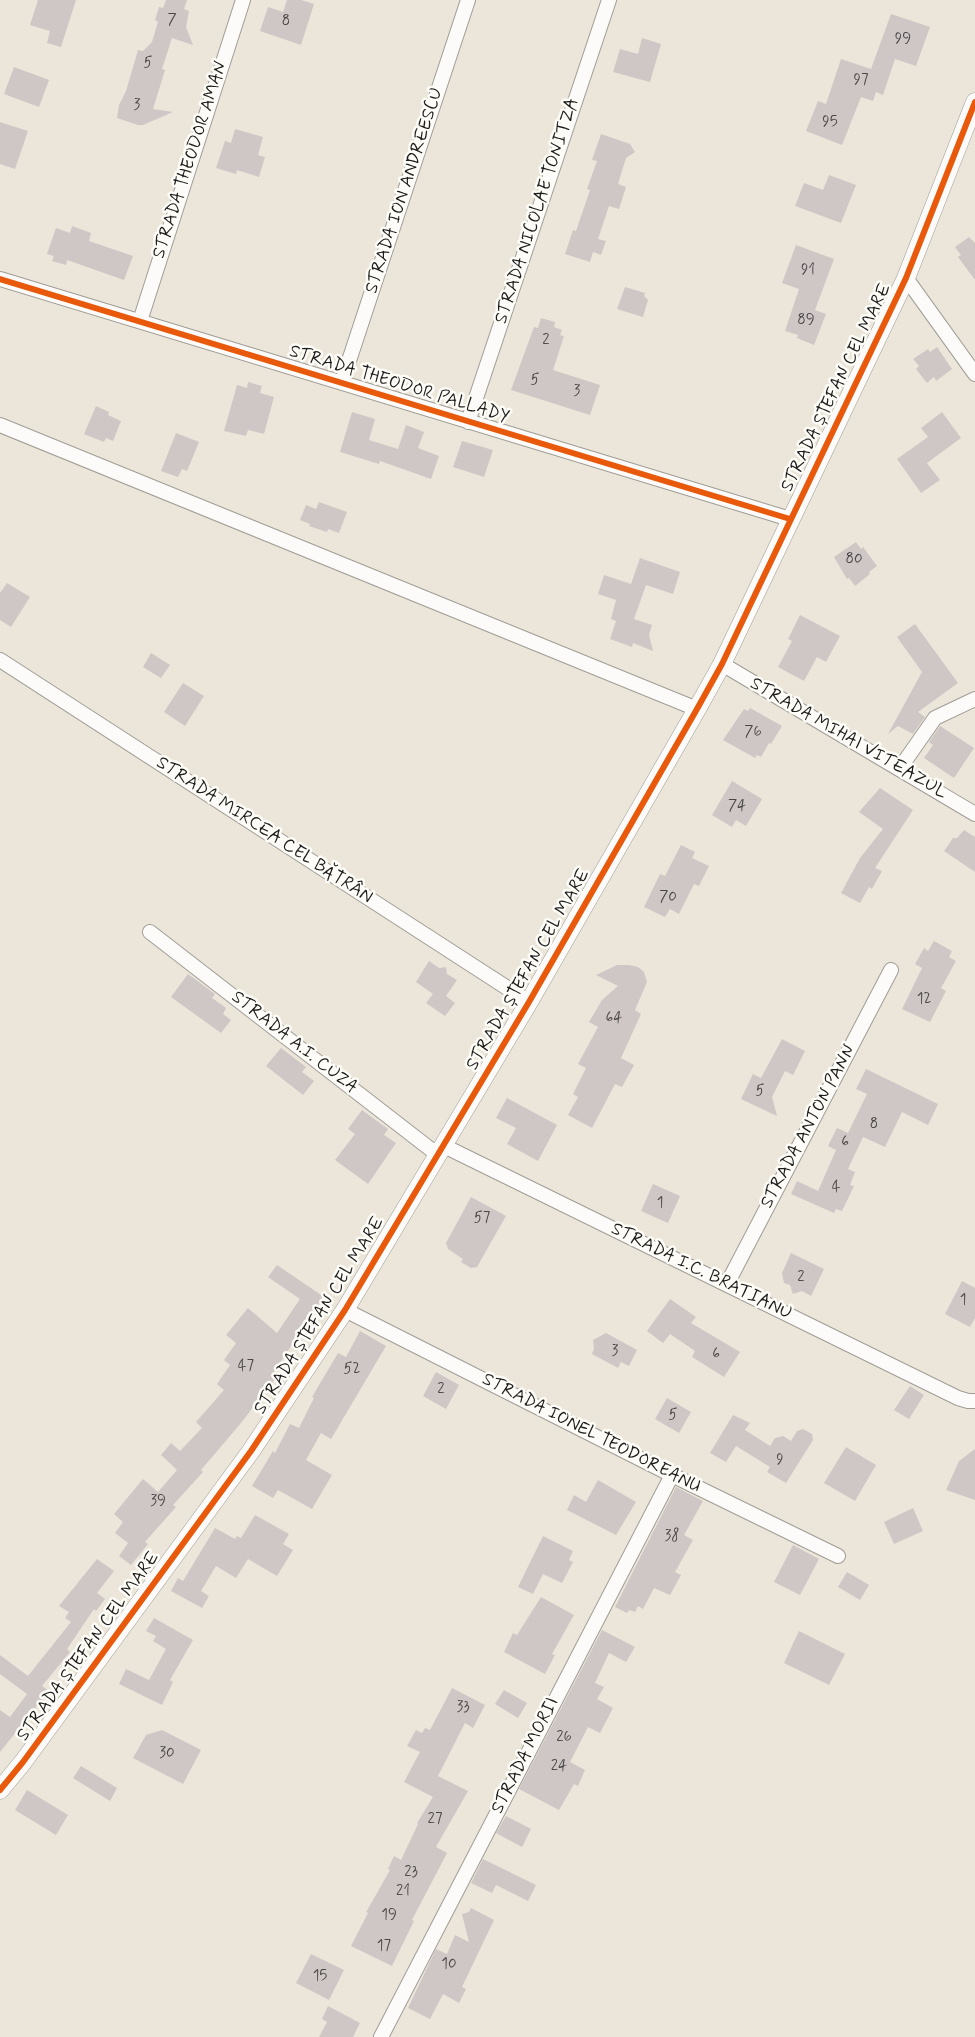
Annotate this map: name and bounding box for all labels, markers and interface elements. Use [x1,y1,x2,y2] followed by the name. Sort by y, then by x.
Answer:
[167,12,177,30] house number: 7
[282,13,290,31] house number: 8
[895,31,911,49] house number: 99
[144,55,152,73] house number: 5
[149,59,233,261] street label: STRADA THEODOR AMAN
[854,72,868,90] house number: 97
[362,85,448,297] street label: STRADA ION ANDREESCU
[491,95,585,327] street label: STRADA NICOLAE TONITZA
[134,97,140,115] house number: 3
[822,114,838,132] house number: 95
[801,262,815,280] house number: 91
[777,280,897,496] street label: STRADA ȘTEFAN CEL MARE
[797,312,815,330] house number: 89
[542,332,550,350] house number: 2
[286,341,512,429] street label: STRADA THEODOR PALLADY
[531,372,539,390] house number: 5
[574,383,580,401] house number: 3
[845,551,863,569] house number: 80
[746,674,950,804] street label: STRADA MIHAI VITEAZUL
[744,724,762,742] house number: 76
[152,753,376,909] street label: STRADA MIRCEA CEL BĂTRÂN
[728,798,746,816] house number: 74
[462,866,596,1074] street label: STRADA ȘTEFAN CEL MARE
[659,889,677,907] house number: 70
[227,987,361,1099] street label: STRADA A.I. CUZA
[917,991,931,1009] house number: 12
[606,1010,622,1028] house number: 64
[757,1042,861,1212] street label: STRADA ANTON PANN
[756,1083,764,1101] house number: 5
[870,1116,878,1134] house number: 8
[841,1134,849,1152] house number: 6
[832,1179,840,1197] house number: 4
[657,1195,663,1213] house number: 1
[474,1210,490,1228] house number: 57
[250,1213,390,1419] street label: STRADA ȘTEFAN CEL MARE
[607,1219,795,1325] street label: STRADA I.C. BRATIANU
[797,1269,805,1287] house number: 2
[960,1292,966,1310] house number: 1
[612,1343,618,1361] house number: 3
[712,1346,720,1364] house number: 6
[238,1358,254,1376] house number: 47
[344,1361,360,1379] house number: 52
[478,1369,704,1499] street label: STRADA IONEL TEODOREANU
[437,1381,445,1399] house number: 2
[669,1407,677,1425] house number: 5
[776,1452,784,1470] house number: 9
[150,1493,166,1511] house number: 39
[665,1528,679,1546] house number: 38
[13,1548,165,1746] street label: STRADA ȘTEFAN CEL MARE
[487,1694,565,1818] street label: STRADA MORII
[456,1699,470,1717] house number: 33
[556,1729,572,1747] house number: 26
[159,1745,175,1763] house number: 30
[551,1758,567,1776] house number: 24
[428,1811,442,1829] house number: 27
[404,1864,418,1882] house number: 23
[396,1883,410,1901] house number: 21
[381,1907,397,1925] house number: 19
[377,1938,391,1956] house number: 17
[441,1956,457,1974] house number: 10
[313,1968,327,1986] house number: 15

